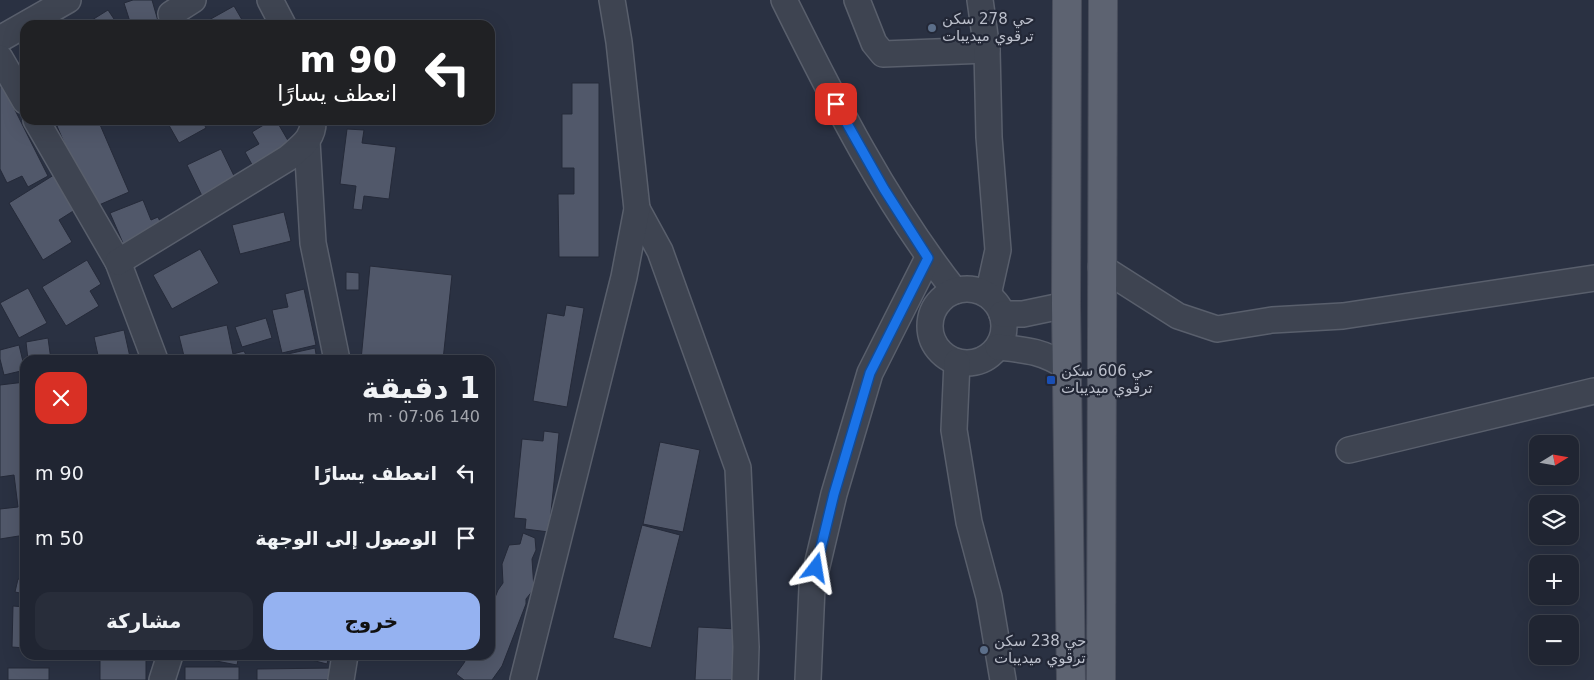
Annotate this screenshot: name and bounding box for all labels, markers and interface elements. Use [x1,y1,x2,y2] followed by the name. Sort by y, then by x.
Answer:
[942,10,1034,46] place label: حي 278 سكن ترقوي ميديبات
[926,22,938,34] marker: حي 278 سكن ترقوي ميديبات
[300,40,397,80] text: 90 m
[415,40,480,105] icon: left
[277,81,397,106] text: انعطف يسارًا
[815,83,857,125] pin
[822,90,850,118] icon: arrive
[1061,362,1153,398] place label: حي 606 سكن ترقوي ميديبات
[362,370,480,405] text: 1 دقيقة
[35,372,87,424] button: close
[1045,374,1057,386] marker: حي 606 سكن ترقوي ميديبات
[367,407,480,426] text: 140 m · 07:06
[1529,435,1579,485] north arrow
[1529,435,1579,665] map controls
[452,459,480,487] icon: left
[35,462,84,484] text: 90 m
[314,462,437,484] text: انعطف يسارًا
[1529,495,1579,545] button: layers
[452,524,480,552] icon: arrive
[35,527,84,549] text: 50 m
[255,527,437,549] text: الوصول إلى الوجهة
[789,541,841,593] position arrow
[1529,555,1579,605] button: +
[35,592,253,650] button: مشاركة
[263,592,480,650] button: خروج
[1529,615,1579,665] button: −
[994,632,1086,668] place label: حي 238 سكن ترقوي ميديبات
[978,644,990,656] marker: حي 238 سكن ترقوي ميديبات

